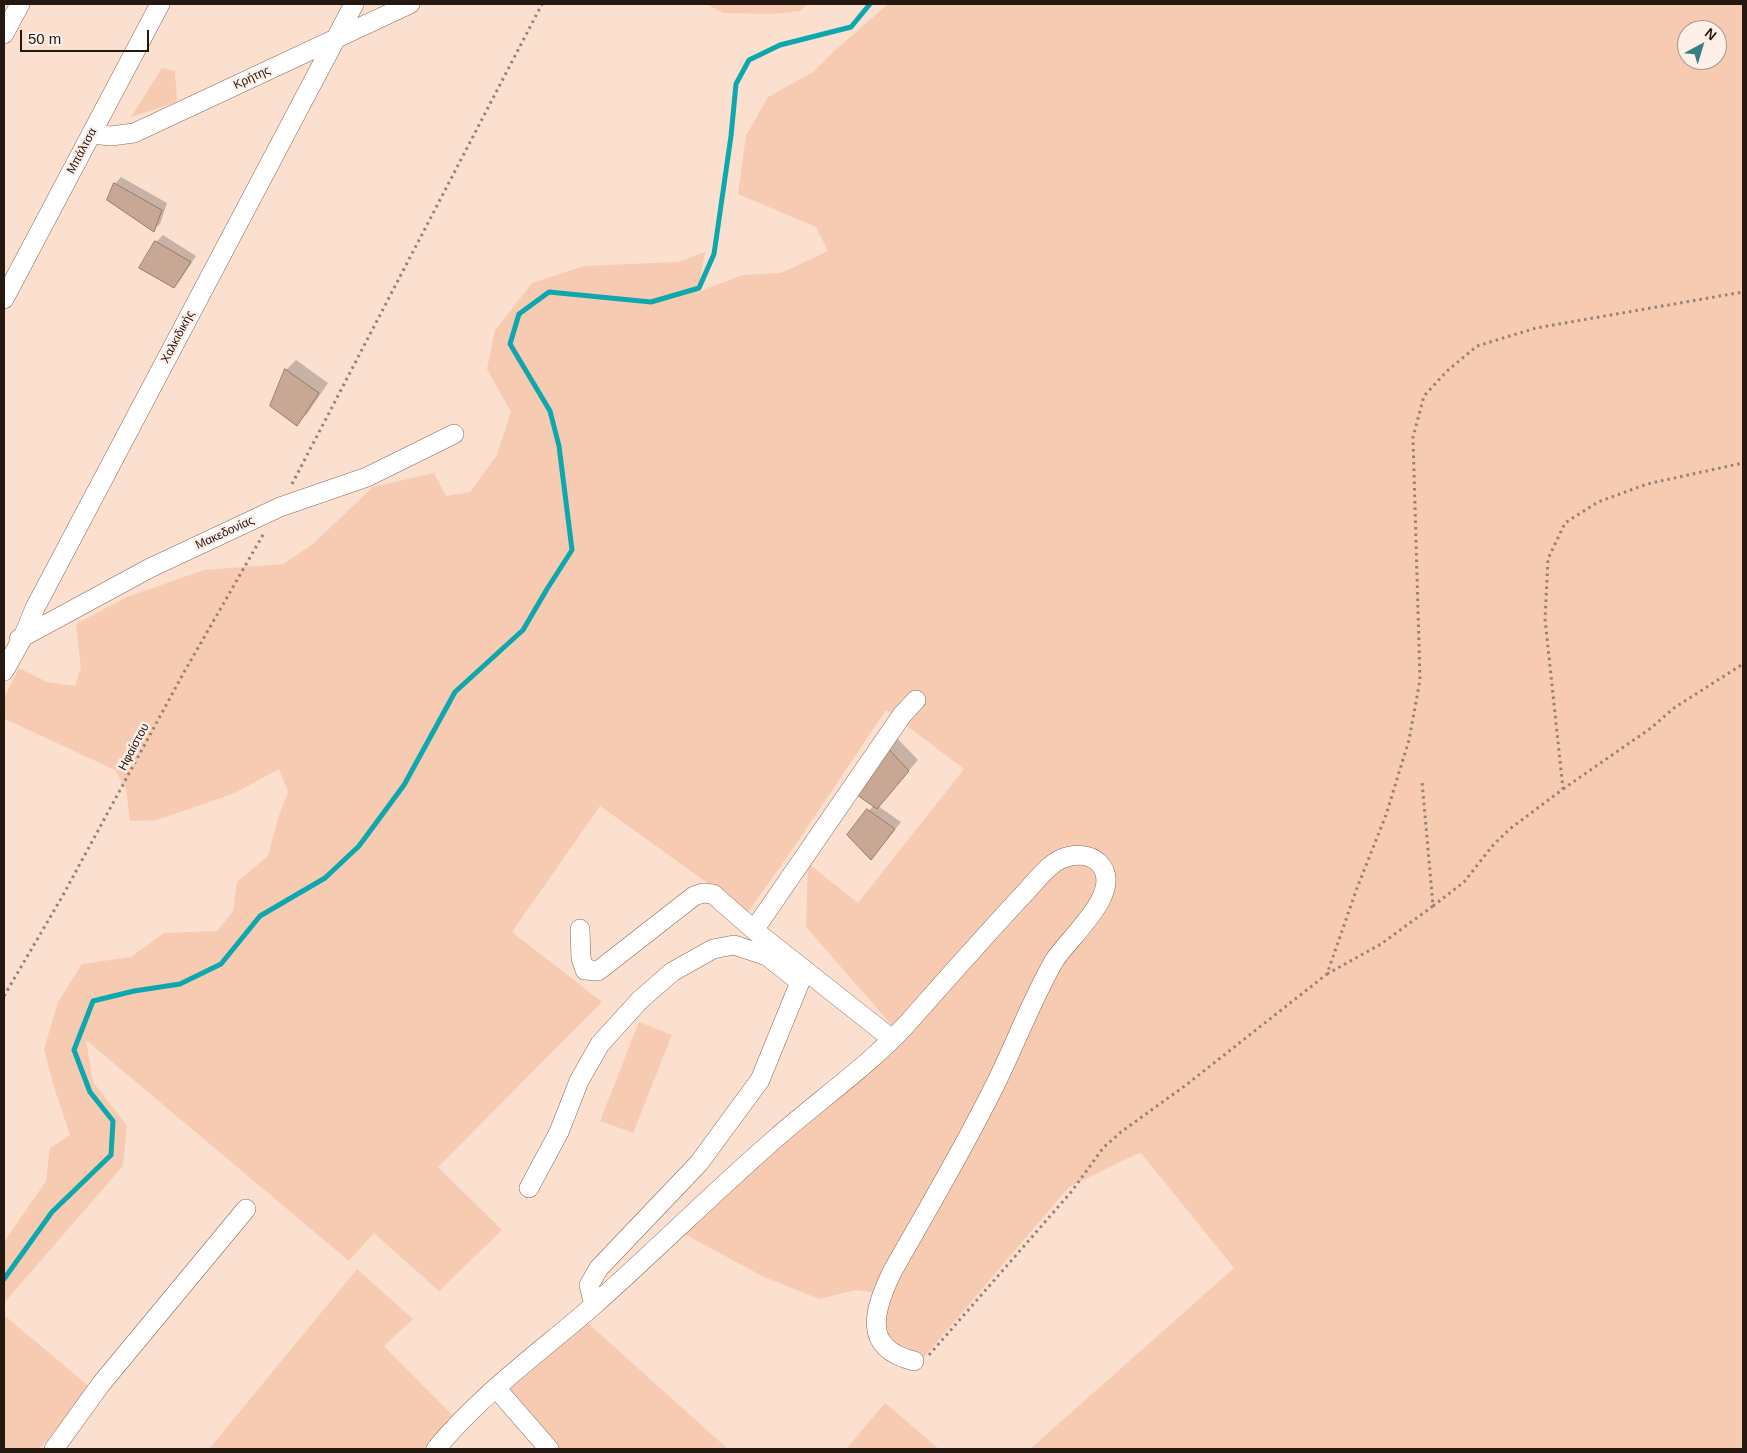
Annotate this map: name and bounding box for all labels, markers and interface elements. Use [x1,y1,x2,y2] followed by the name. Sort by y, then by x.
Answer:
[22,20,151,52] scale bar
[1677,20,1727,70] north arrow
[1702,25,1720,44] text: N
[28,30,61,47] text: 50 m
[231,63,273,93] street label: Κρήτης
[64,126,100,176] street label: Μπάλτσα
[158,308,198,366] street label: Χαλκιδικής
[193,513,257,553] street label: Μακεδονίας
[116,721,152,773] street label: Ηφαίστου

